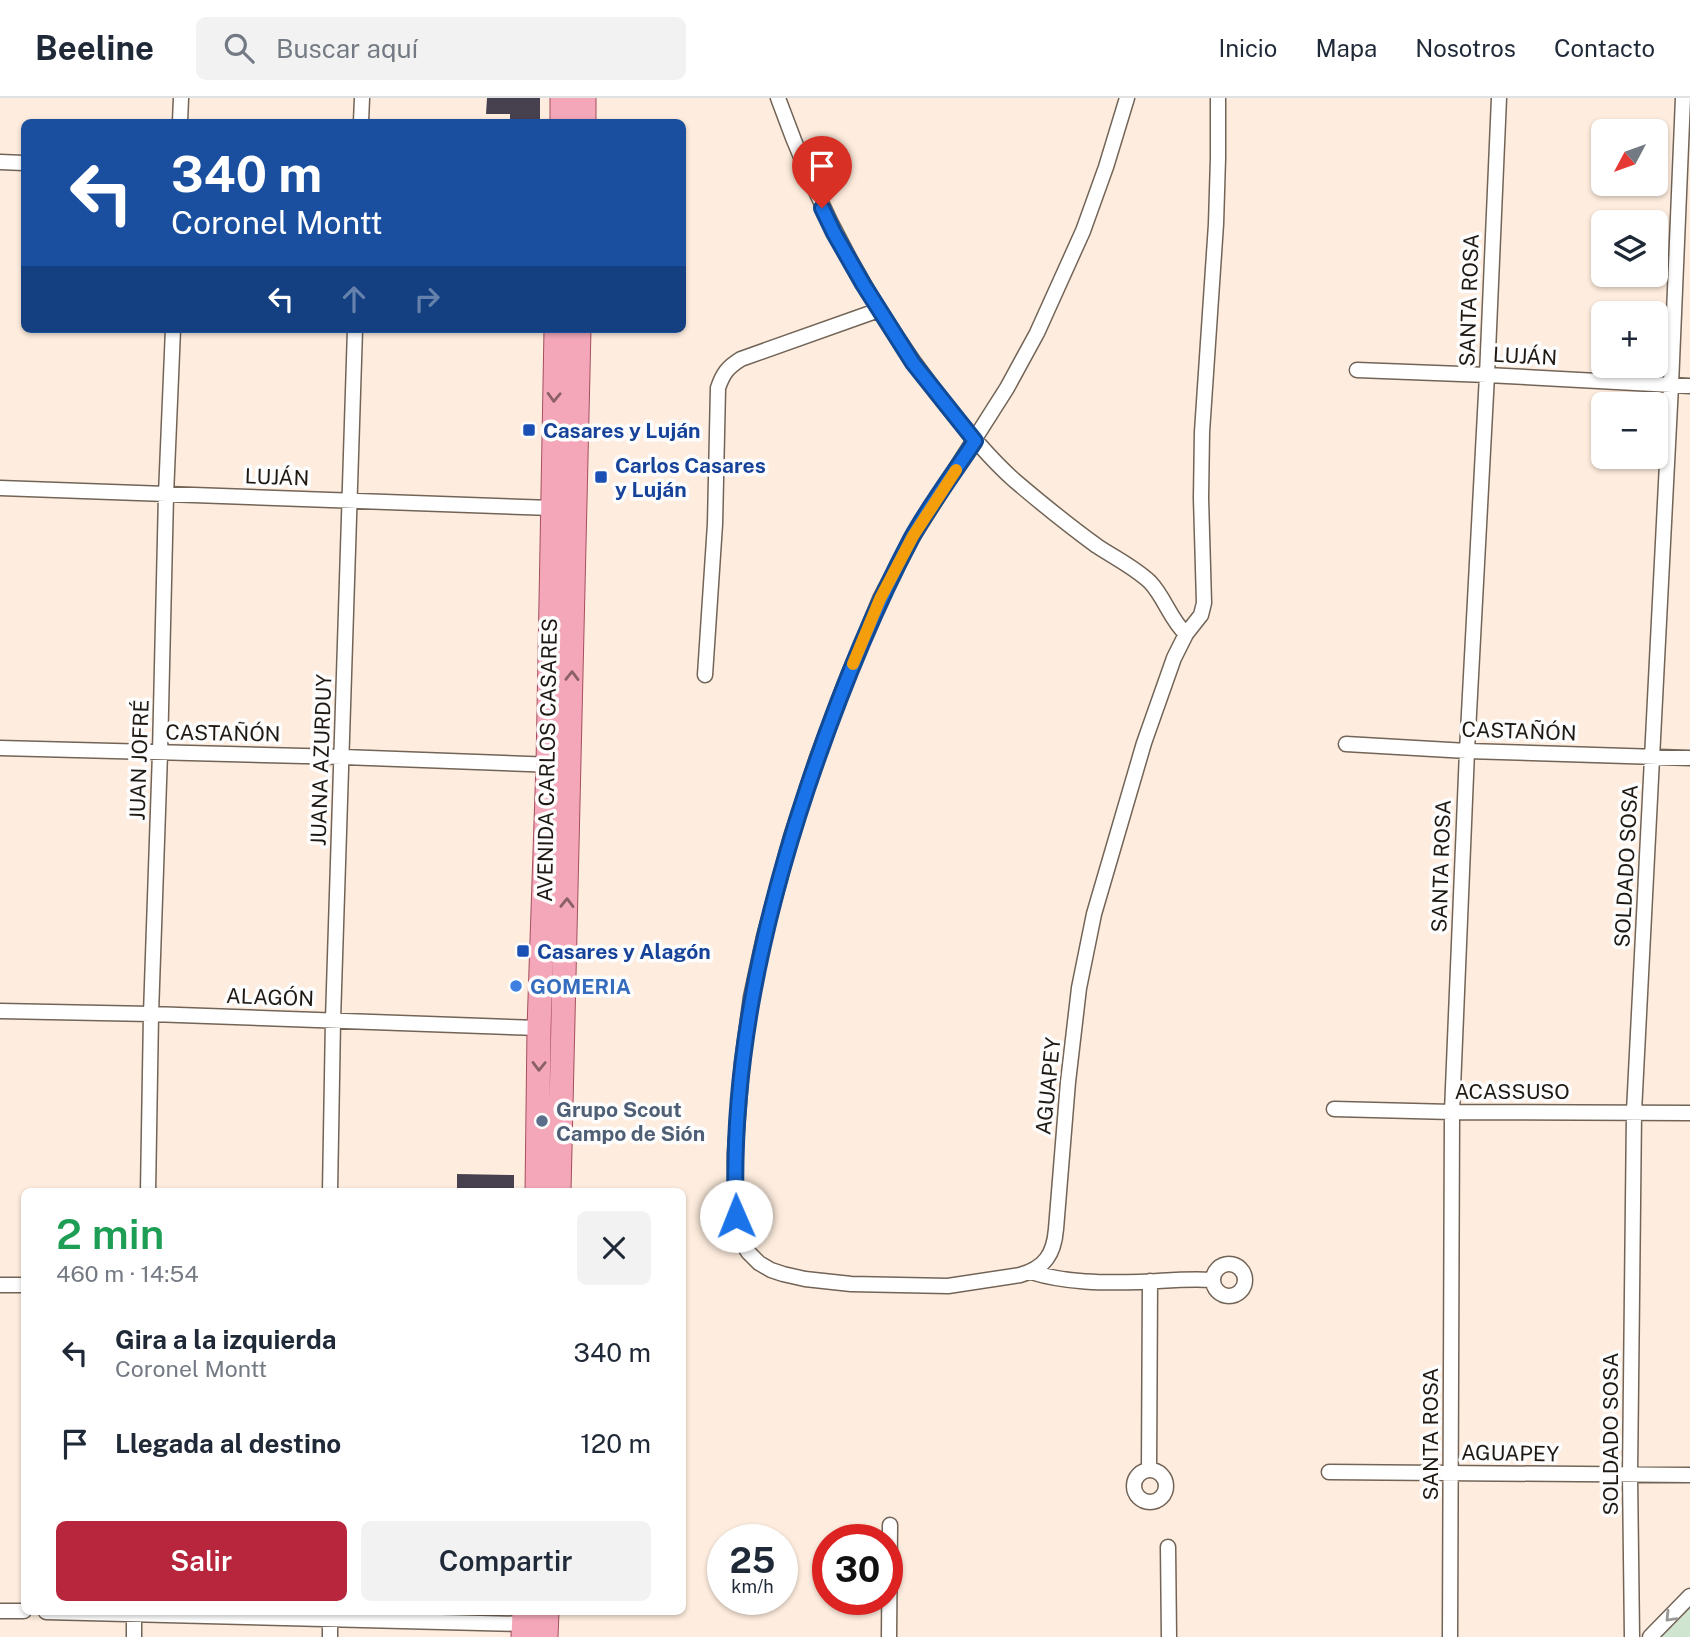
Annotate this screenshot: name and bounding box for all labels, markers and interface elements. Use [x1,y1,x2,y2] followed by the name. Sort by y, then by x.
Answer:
[196,17,686,80] search box
[35,29,154,67] text: Beeline
[220,29,258,67] icon: search
[276,33,418,64] text: Buscar aquí
[1218,34,1277,62] text: Inicio
[1315,34,1377,62] text: Mapa
[1415,34,1516,62] text: Nosotros
[1554,34,1655,62] text: Contacto
[1591,119,1668,196] north arrow
[1591,119,1668,469] map controls
[792,136,852,208] pin
[171,145,322,203] text: 340 m
[56,147,147,238] icon: left
[803,147,841,185] icon: arrive
[171,204,383,241] text: Coronel Montt
[1591,210,1668,287] button: layers
[1454,233,1484,367] street label: SANTA ROSA
[262,280,300,318] icon: left
[335,280,373,318] icon: ahead
[408,280,446,318] icon: right
[1591,301,1668,378] button: +
[1492,342,1558,370] street label: LUJÁN
[546,392,561,403] one-way arrow
[1591,392,1668,469] button: −
[543,418,701,443] place label: Casares y Luján
[521,422,537,438] marker: Casares y Luján
[615,453,766,502] place label: Carlos Casares y Luján
[244,463,310,491] street label: LUJÁN
[593,469,609,485] marker: Carlos Casares y Luján
[532,618,562,902] street label: AVENIDA CARLOS CASARES
[564,670,580,680] one-way arrow
[306,673,337,846] street label: JUANA AZURDUY
[124,699,154,821] street label: JUAN JOFRÉ
[1461,716,1577,746] street label: CASTAÑÓN
[165,719,281,747] street label: CASTAÑÓN
[1609,784,1643,948] street label: SOLDADO SOSA
[1426,799,1456,933] street label: SANTA ROSA
[559,897,575,908] one-way arrow
[537,939,711,964] place label: Casares y Alagón
[515,943,531,959] marker: Casares y Alagón
[530,974,631,999] place label: GOMERIA
[508,978,524,994] marker: GOMERIA
[226,983,314,1011] street label: ALAGÓN
[1030,1036,1066,1136] street label: AGUAPEY
[531,1061,547,1071] one-way arrow
[1454,1079,1570,1104] street label: ACASSUSO
[556,1097,705,1146] place label: Grupo Scout Campo de Sión
[534,1113,550,1129] marker: Grupo Scout Campo de Sión
[699,1179,773,1253] position arrow
[56,1209,164,1258] text: 2 min
[577,1211,651,1285] button: close
[56,1260,199,1287] text: 460 m · 14:54
[115,1324,337,1355] text: Gira a la izquierda
[56,1334,94,1372] icon: left
[574,1337,651,1368] text: 340 m
[1598,1352,1623,1516] street label: SOLDADO SOSA
[115,1355,267,1382] text: Coronel Montt
[1418,1367,1443,1501] street label: SANTA ROSA
[56,1425,94,1463] icon: arrive
[115,1428,341,1459] text: Llegada al destino
[580,1428,651,1459] text: 120 m
[1461,1440,1559,1466] street label: AGUAPEY
[56,1521,347,1601] button: Salir
[361,1521,651,1601] button: Compartir
[812,1524,903,1615] speed limit sign: 30
[730,1540,775,1581] text: 25
[731,1576,774,1597] text: km/h
[1666,1608,1679,1621] one-way arrow

